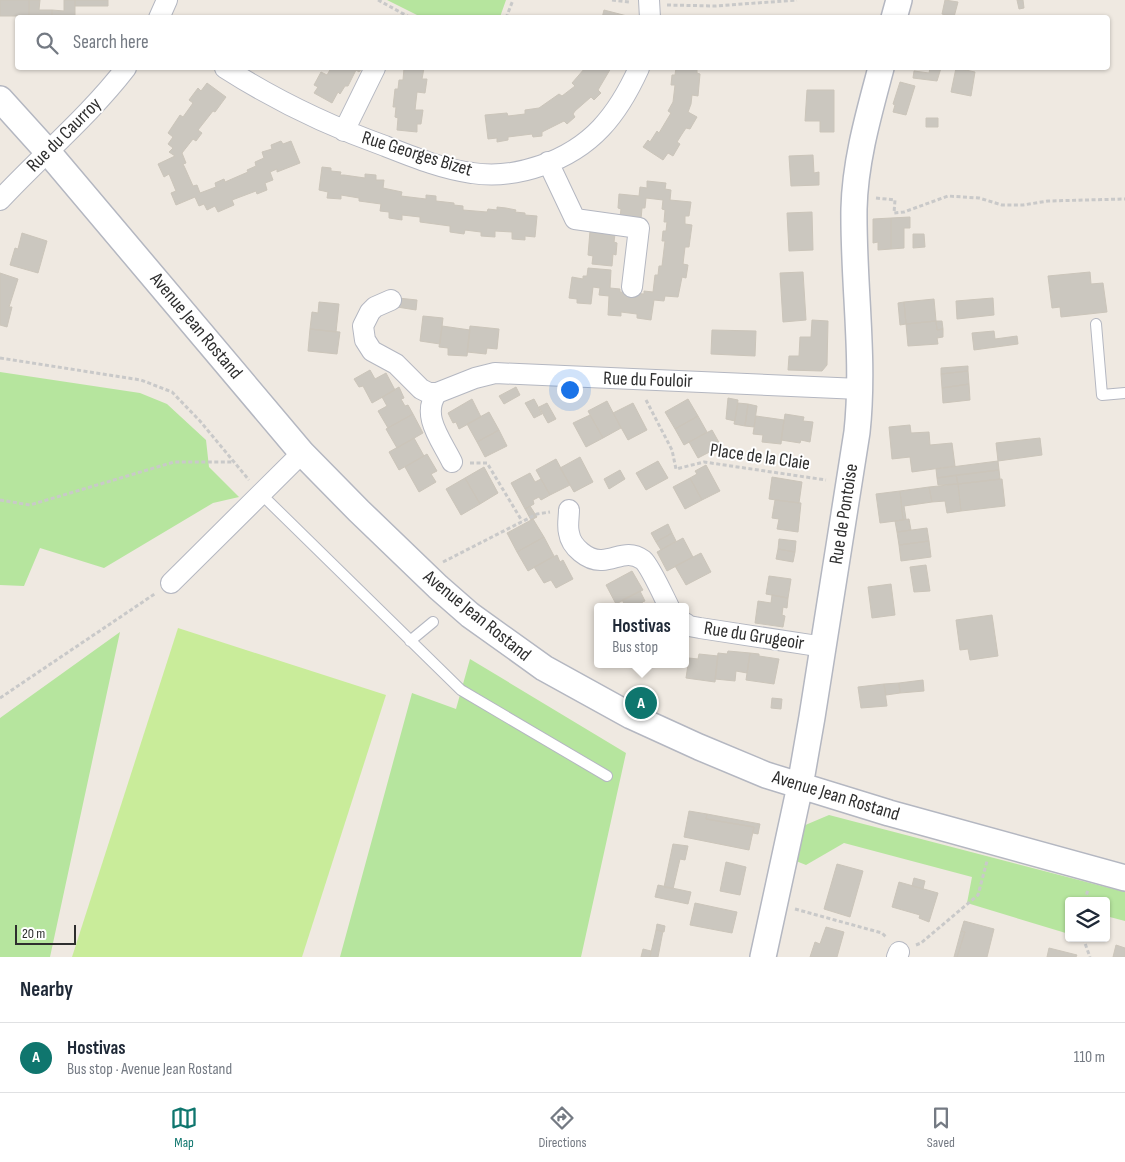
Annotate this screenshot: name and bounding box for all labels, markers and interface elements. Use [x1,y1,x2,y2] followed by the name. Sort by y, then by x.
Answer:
[15,15,1110,70] search box
[33,29,61,57] icon: search
[73,31,149,54] text: Search here
[22,92,107,177] street label: Rue du Caurroy
[359,126,475,182] street label: Rue Georges Bizet
[144,267,247,384] street label: Avenue Jean Rostand
[603,367,694,393] street label: Rue du Fouloir
[557,377,583,403] your location
[709,439,811,475] street label: Place de la Claie
[825,462,863,566] street label: Rue de Pontoise
[418,565,535,666] street label: Avenue Jean Rostand
[594,603,689,668] popup
[612,615,671,638] text: Hostivas
[702,617,806,655] street label: Rue du Grugeoir
[612,638,658,657] text: Bus stop
[625,684,657,722] pin: A
[769,765,902,826] street label: Avenue Jean Rostand
[1065,897,1110,942] map controls
[1065,897,1110,942] button: layers
[15,922,76,945] scale bar
[22,925,45,942] text: 20 m
[20,977,73,1002] text: Nearby
[67,1037,126,1060] text: Hostivas
[32,1048,40,1067] text: A
[1074,1048,1105,1067] text: 110 m
[67,1060,232,1079] text: Bus stop · Avenue Jean Rostand
[170,1104,198,1151] tab: Map
[538,1104,587,1151] tab: Directions
[927,1104,955,1151] tab: Saved

